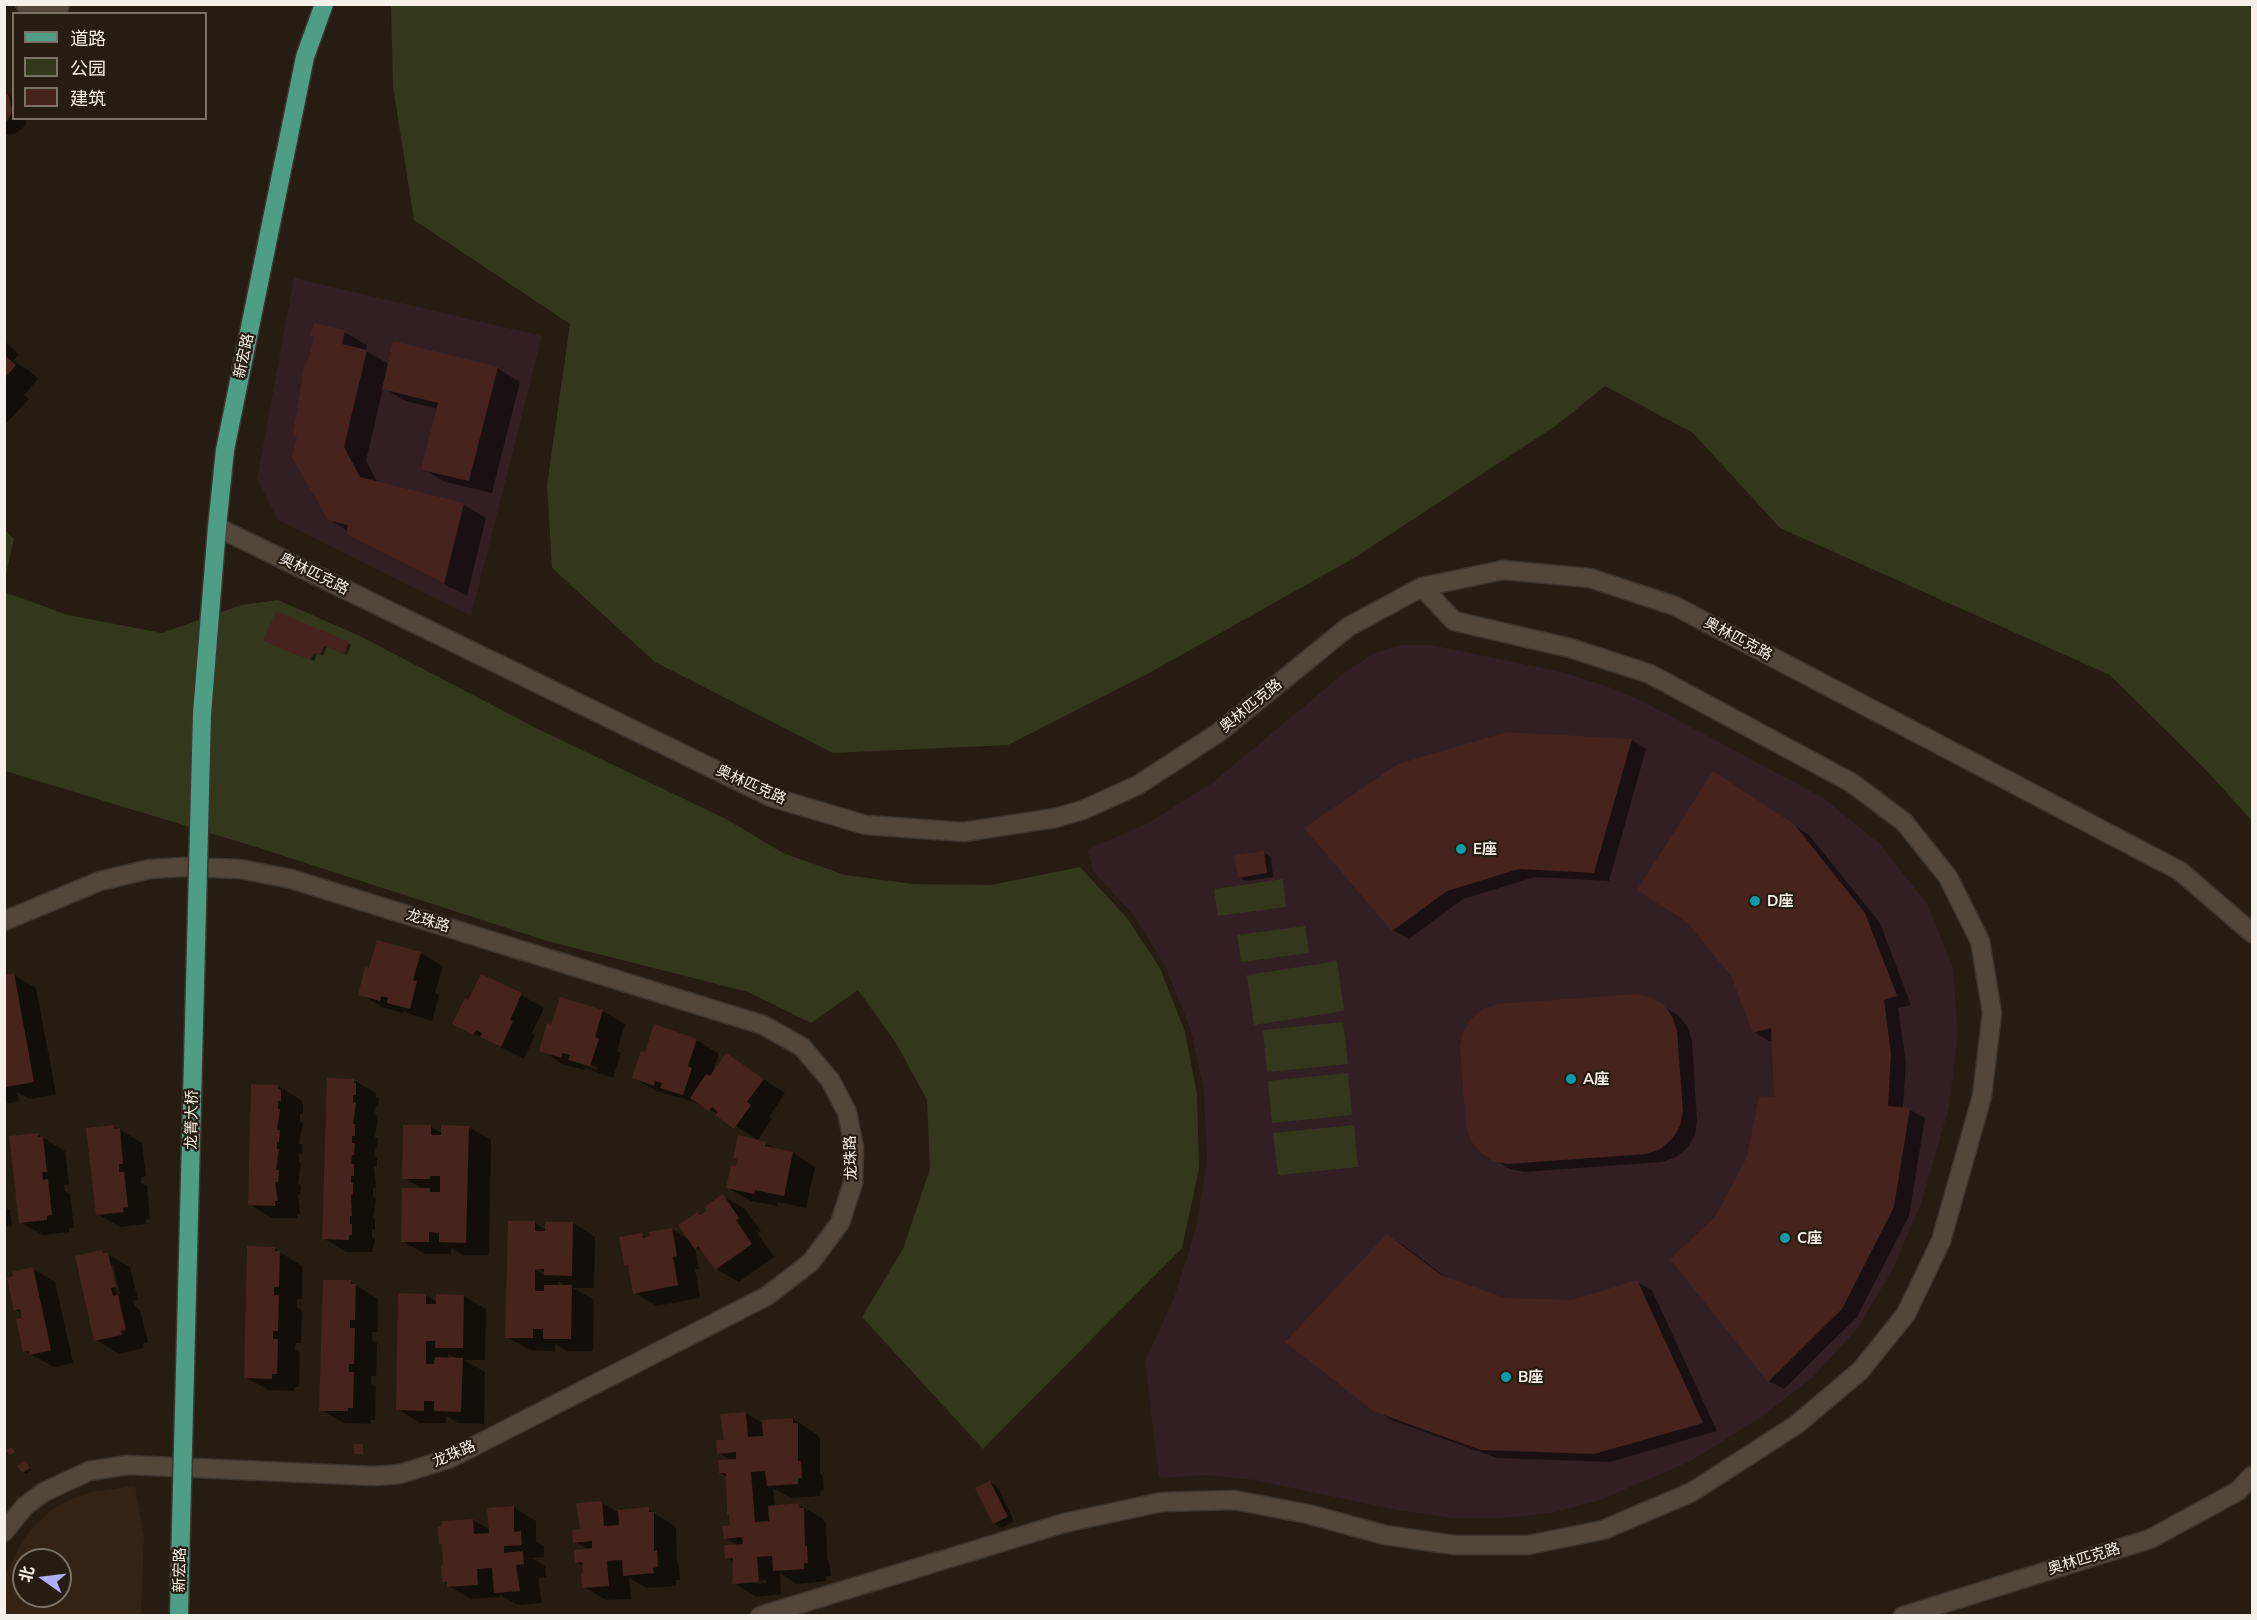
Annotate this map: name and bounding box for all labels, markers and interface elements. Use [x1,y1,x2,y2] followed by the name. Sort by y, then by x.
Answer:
[12,12,207,120] legend
[70,27,106,50] text: 道路
[70,57,106,80] text: 公园
[70,87,106,110] text: 建筑
[231,332,257,380] street label: 新宏路
[276,549,352,599] street label: 奥林匹克路
[1701,613,1775,665] street label: 奥林匹克路
[1216,675,1286,737] street label: 奥林匹克路
[713,762,789,808] street label: 奥林匹克路
[1473,840,1497,858] place label: E座
[1454,842,1468,856] marker: E座
[1767,892,1793,910] place label: D座
[1748,894,1762,908] marker: D座
[404,906,452,936] street label: 龙珠路
[1583,1070,1609,1088] place label: A座
[1564,1072,1578,1086] marker: A座
[182,1090,202,1150] street label: 龙箐大桥
[841,1135,861,1181] street label: 龙珠路
[1797,1229,1822,1247] place label: C座
[1778,1231,1792,1245] marker: C座
[1518,1368,1543,1386] place label: B座
[1499,1370,1513,1384] marker: B座
[430,1437,478,1471] street label: 龙珠路
[2046,1539,2122,1579] street label: 奥林匹克路
[171,1547,189,1593] street label: 新宏路
[12,1548,72,1608] north arrow
[15,1564,38,1584] text: 北

